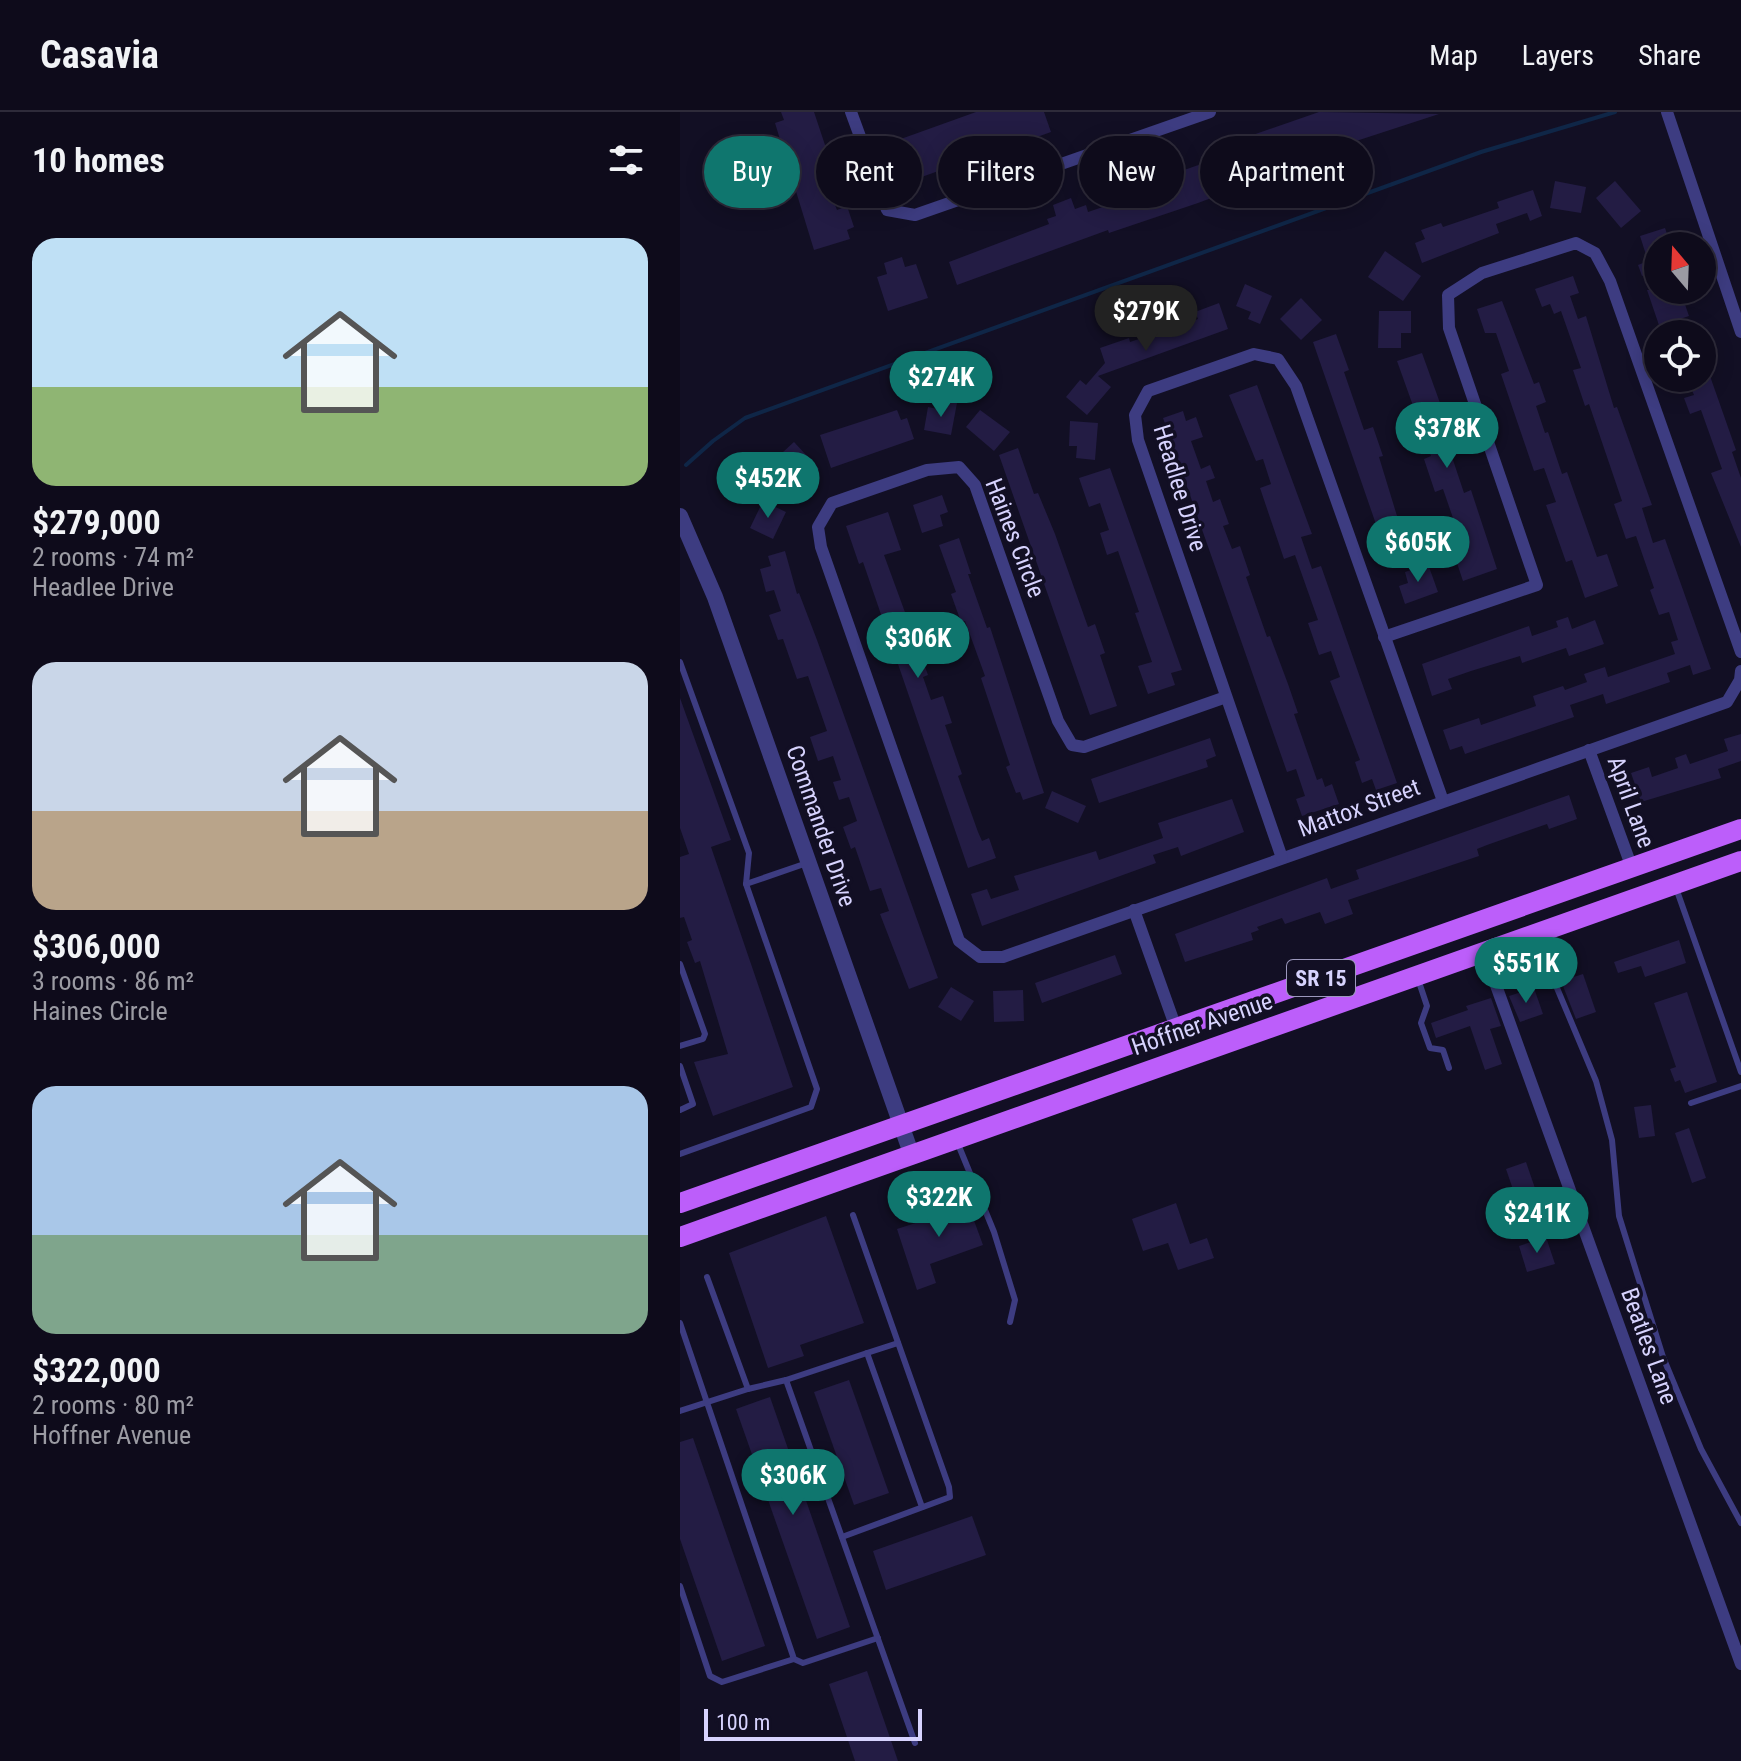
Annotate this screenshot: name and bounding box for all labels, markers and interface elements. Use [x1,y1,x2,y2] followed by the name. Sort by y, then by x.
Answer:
[40,33,159,77] text: Casavia
[1429,39,1478,72] text: Map
[1522,39,1594,72] text: Layers
[1638,39,1701,72] text: Share
[704,136,800,208] chip: Buy
[816,136,922,208] chip: Rent
[938,136,1063,208] chip: Filters
[1079,136,1184,208] chip: New
[1200,136,1373,208] chip: Apartment
[604,138,648,182] icon: filters
[32,140,165,180] text: 10 homes
[1644,232,1716,304] north arrow
[1644,232,1716,392] map controls
[1090,285,1202,353] pin: $279K
[268,290,412,434] icon: home
[1113,296,1179,326] text: $279K
[1644,320,1716,392] button: locate
[885,351,997,419] pin: $274K
[908,362,974,392] text: $274K
[1391,402,1503,470] pin: $378K
[1414,413,1480,443] text: $378K
[1147,421,1213,555] street label: Headlee Drive
[712,452,824,520] pin: $452K
[735,463,801,493] text: $452K
[979,475,1051,601] street label: Haines Circle
[32,502,161,542] text: $279,000
[1362,516,1474,584] pin: $605K
[1385,527,1451,557] text: $605K
[32,542,194,572] text: 2 rooms · 74 m²
[32,572,174,602] text: Headlee Drive
[862,612,974,680] pin: $306K
[885,623,951,653] text: $306K
[268,714,412,858] icon: home
[780,742,862,910] street label: Commander Drive
[1602,752,1660,852] street label: April Lane
[1294,773,1424,843] street label: Mattox Street
[32,926,161,966] text: $306,000
[1470,937,1582,1005] pin: $551K
[1493,948,1559,978] text: $551K
[1287,960,1355,996] road number: SR 15
[32,966,194,996] text: 3 rooms · 86 m²
[1128,987,1276,1061] street label: Hoffner Avenue
[32,996,168,1026] text: Haines Circle
[268,1138,412,1282] icon: home
[883,1171,995,1239] pin: $322K
[906,1182,972,1212] text: $322K
[1481,1187,1593,1255] pin: $241K
[1504,1198,1570,1228] text: $241K
[1615,1284,1683,1408] street label: Beatles Lane
[32,1350,161,1390] text: $322,000
[32,1390,194,1420] text: 2 rooms · 80 m²
[32,1420,191,1450] text: Hoffner Avenue
[737,1449,849,1517] pin: $306K
[760,1460,826,1490] text: $306K
[704,1705,922,1741] scale bar
[716,1710,770,1735] text: 100 m

